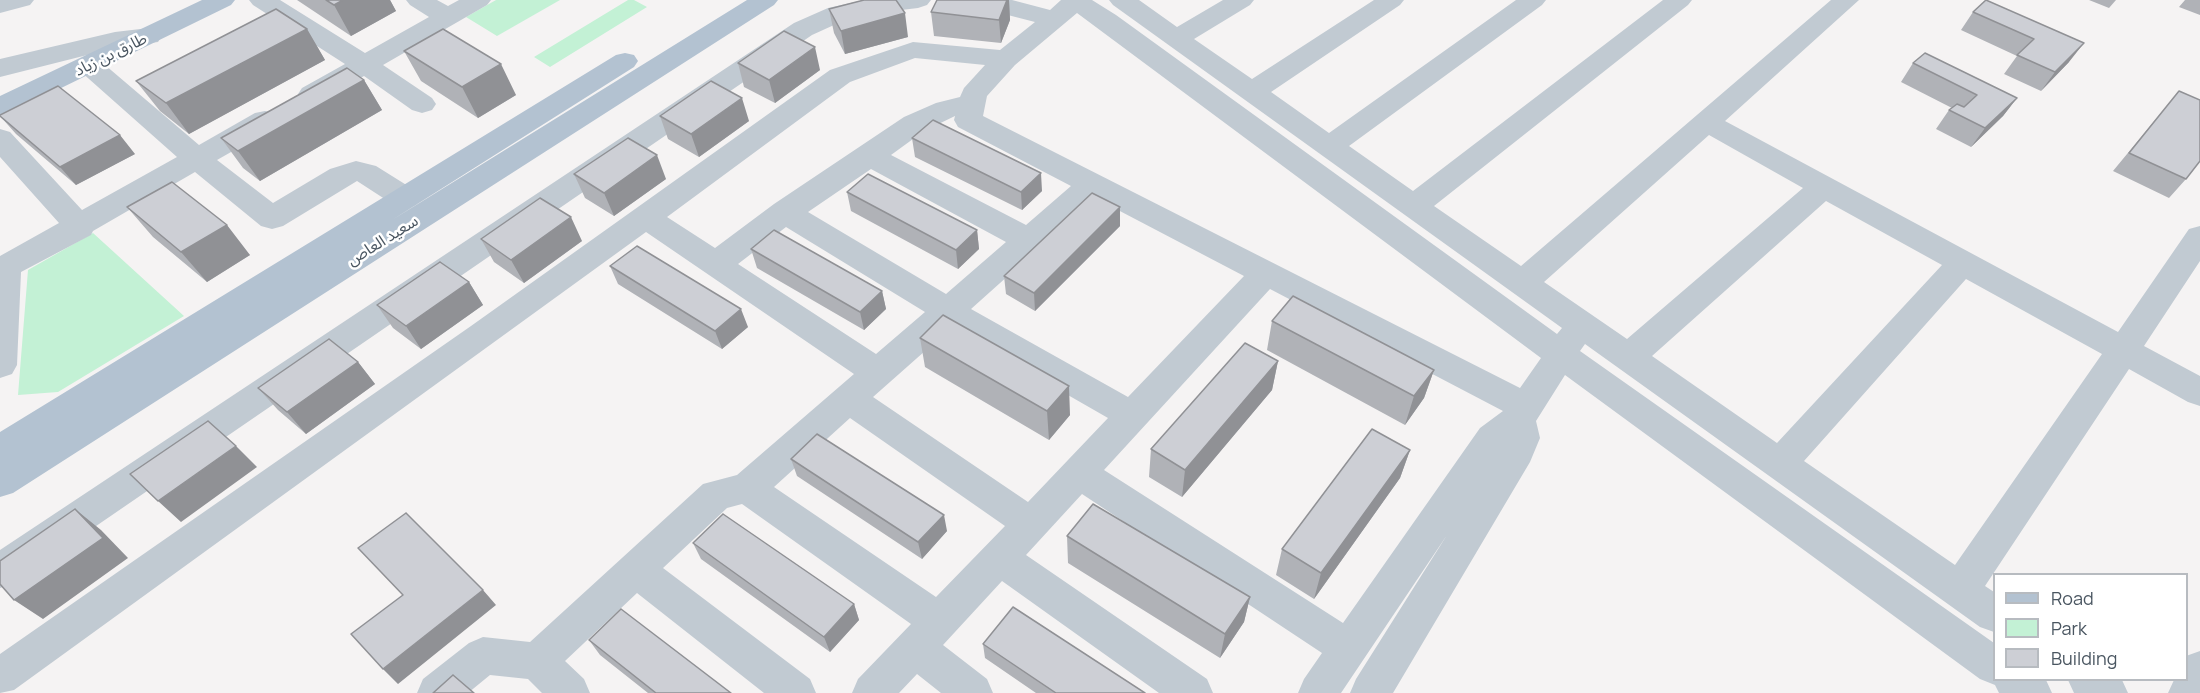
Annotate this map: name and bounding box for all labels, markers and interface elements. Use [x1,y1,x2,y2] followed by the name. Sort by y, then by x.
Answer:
[72,29,150,81] street label: طارق بن زياد
[344,212,422,270] street label: سعيد العاص
[1993,573,2188,681] legend
[2051,586,2094,610] text: Road
[2051,616,2087,640] text: Park
[2051,646,2117,670] text: Building

